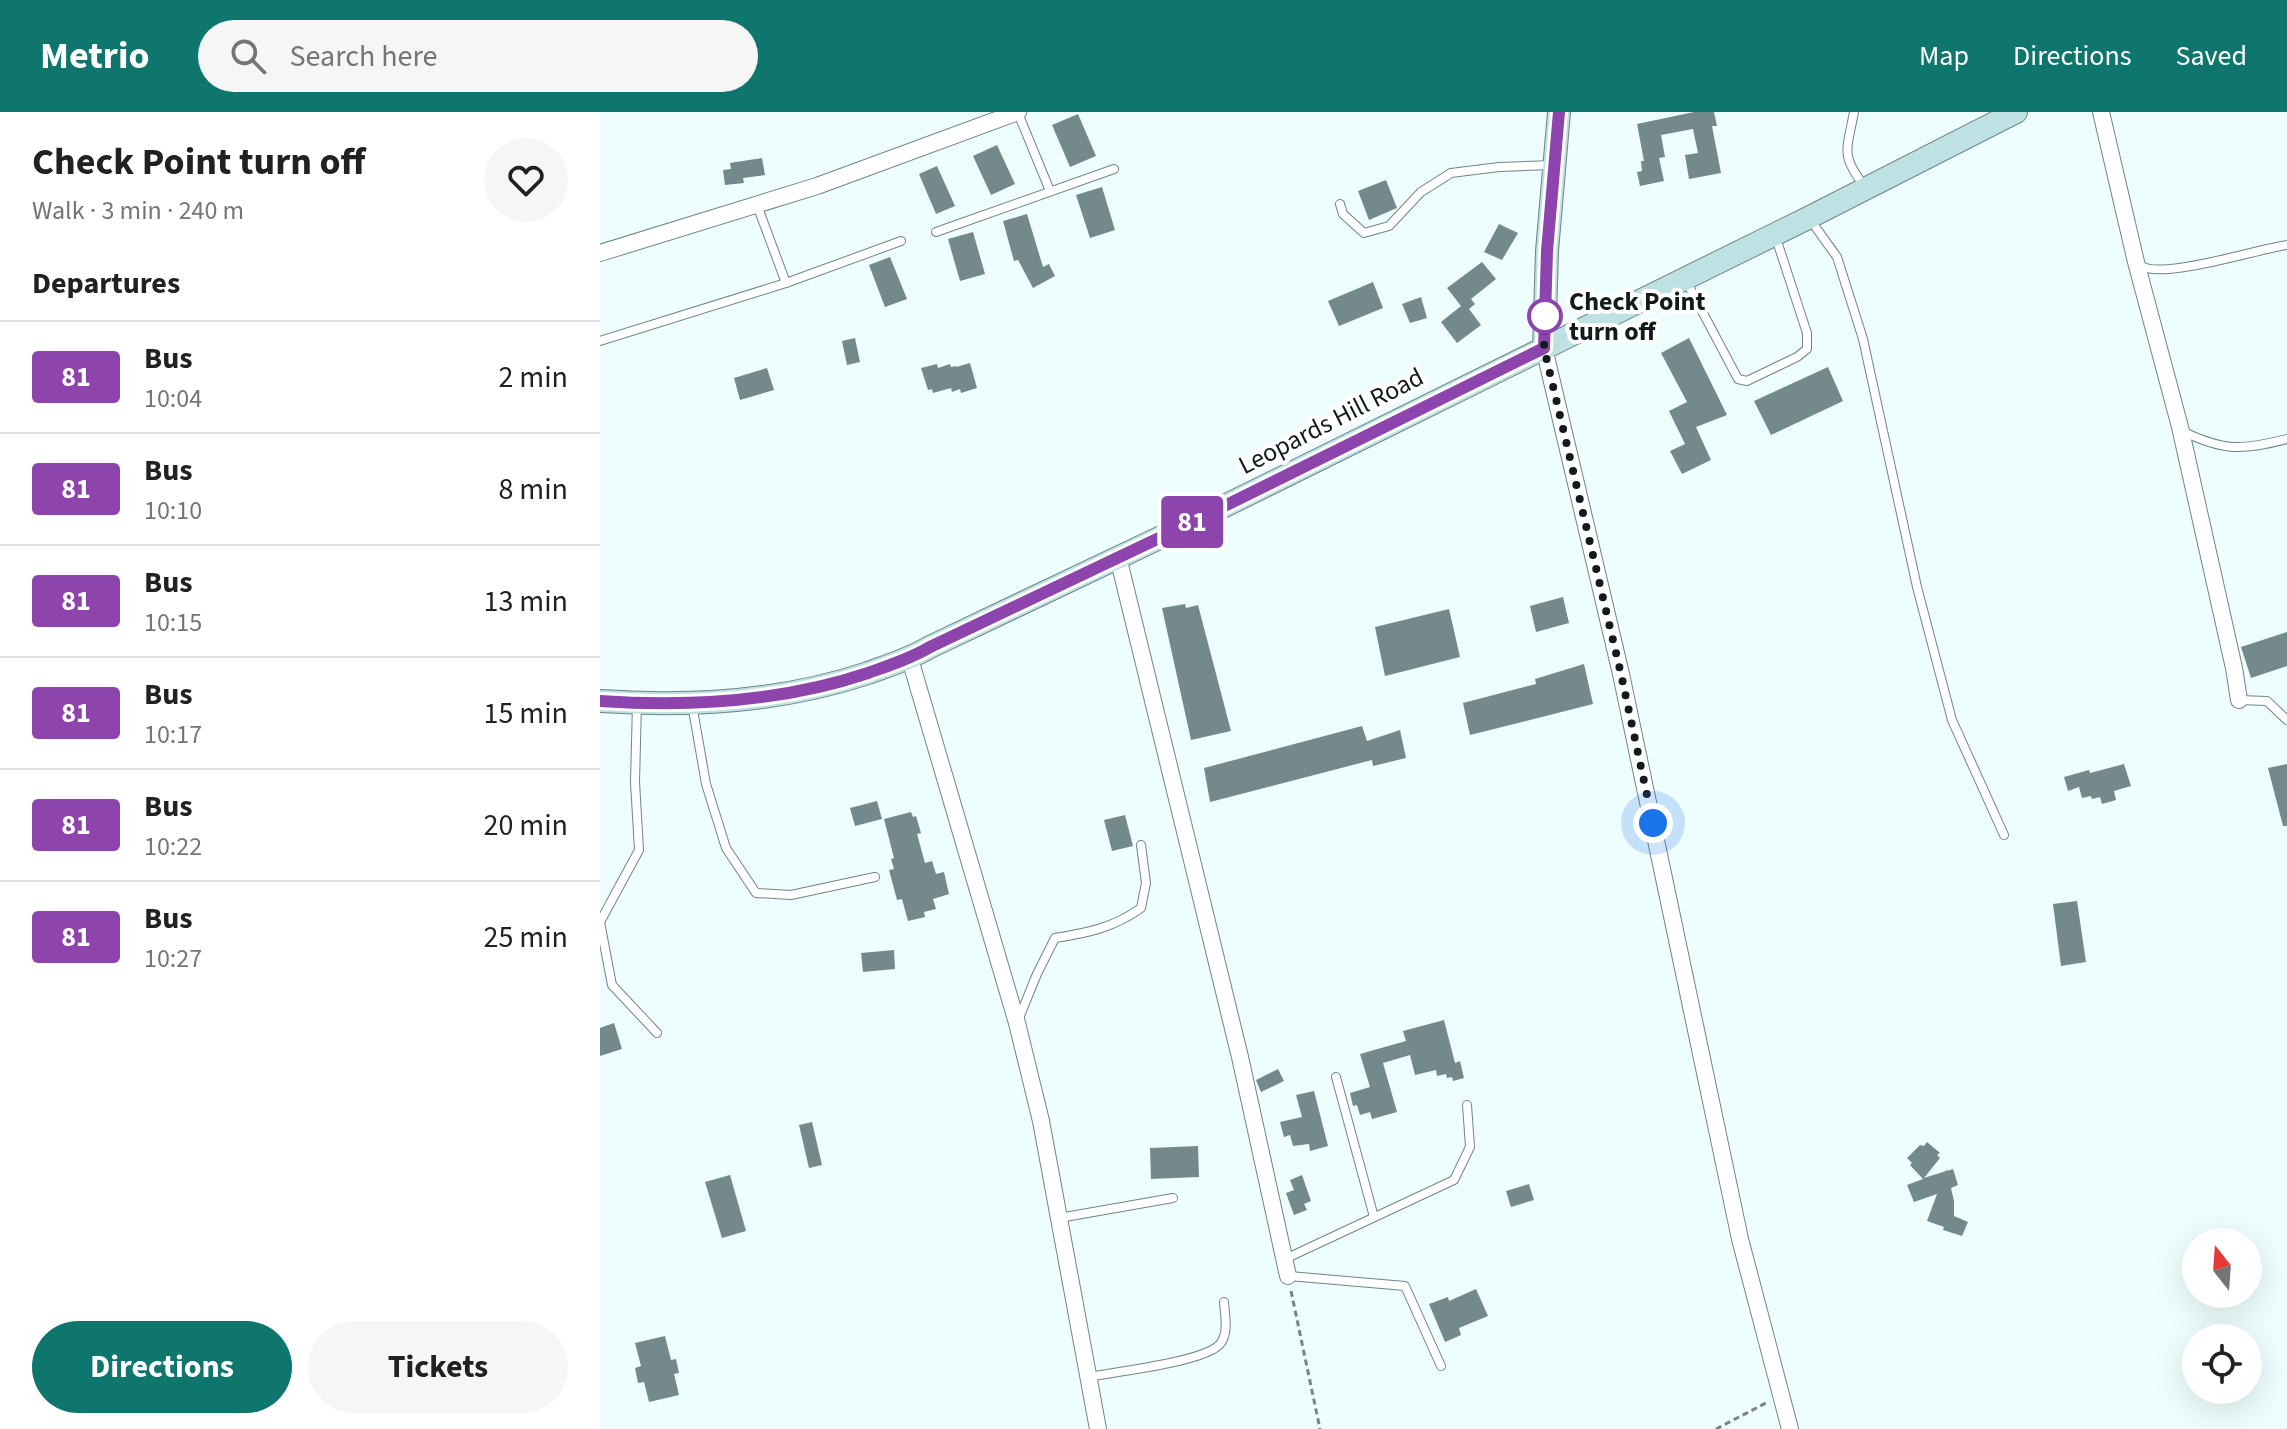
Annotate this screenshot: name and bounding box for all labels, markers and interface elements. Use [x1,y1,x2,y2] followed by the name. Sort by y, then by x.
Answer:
[198,20,758,92] search box
[40,29,150,83] text: Metrio
[226,34,270,78] icon: search
[290,35,437,78] text: Search here
[1919,36,1969,76] text: Map
[2013,36,2132,76] text: Directions
[2176,36,2247,76] text: Saved
[32,135,366,189] text: Check Point turn off
[484,138,568,222] button: heart
[32,192,244,229] text: Walk · 3 min · 240 m
[32,262,180,305] text: Departures
[1569,283,1705,350] place label: Check Point turn off
[1528,299,1562,333] marker: Check Point turn off
[144,337,192,380] text: Bus
[498,356,568,399] text: 2 min
[61,357,91,397] text: 81
[1232,358,1430,484] street label: Leopards Hill Road
[144,380,202,417] text: 10:04
[144,449,192,492] text: Bus
[498,468,568,511] text: 8 min
[61,469,91,509] text: 81
[144,492,202,529] text: 10:10
[1156,496,1228,548] line badge: 81
[1177,502,1207,542] text: 81
[144,561,192,604] text: Bus
[484,580,568,623] text: 13 min
[61,581,91,621] text: 81
[144,604,202,641] text: 10:15
[144,673,192,716] text: Bus
[484,692,568,735] text: 15 min
[61,693,91,733] text: 81
[144,716,202,753] text: 10:17
[144,785,192,828] text: Bus
[1633,803,1673,843] your location
[484,804,568,847] text: 20 min
[61,805,91,845] text: 81
[144,828,202,865] text: 10:22
[144,897,192,940] text: Bus
[484,916,568,959] text: 25 min
[61,917,91,957] text: 81
[144,940,202,977] text: 10:27
[2182,1228,2262,1308] north arrow
[2182,1228,2262,1404] map controls
[32,1321,292,1413] button: Directions
[308,1321,568,1413] button: Tickets
[2182,1324,2262,1404] button: locate

